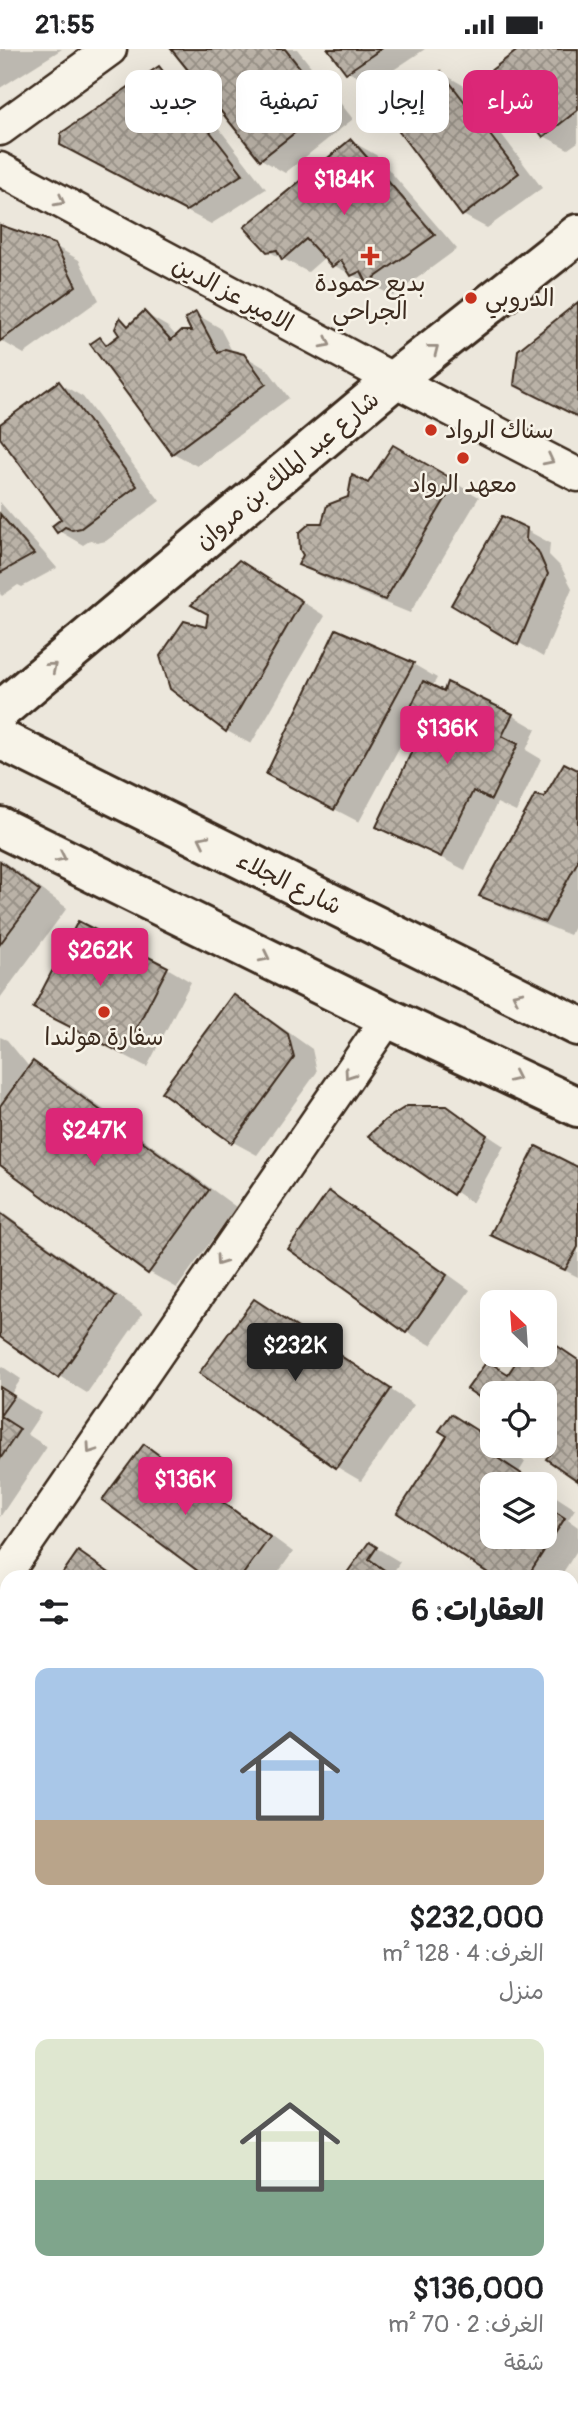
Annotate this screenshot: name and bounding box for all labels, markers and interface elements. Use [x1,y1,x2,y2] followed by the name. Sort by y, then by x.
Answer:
[35,9,95,41] text: 21:55
[125,70,222,133] chip: جديد
[236,70,342,133] chip: تصفية
[356,70,449,133] chip: إيجار
[463,70,558,133] chip: شراء
[295,157,393,217] pin: $184K
[314,165,374,194] text: $184K
[53,193,65,207] one-way arrow
[360,246,380,266] marker: بديع حمودة الجراحي
[167,250,298,338] street label: الامير عز الدين
[314,269,426,332] place label: بديع حمودة الجراحي
[485,284,555,319] place label: الدروبي
[463,290,479,306] marker: الدروبي
[318,335,331,349] one-way arrow
[426,344,438,357] one-way arrow
[189,385,387,557] street label: شارع عبد الملك بن مروان
[445,416,554,445] place label: سناك الرواد
[423,422,439,438] marker: سناك الرواد
[455,450,471,466] marker: معهد الرواد
[542,452,554,466] one-way arrow
[409,470,517,499] place label: معهد الرواد
[44,663,57,675] one-way arrow
[398,707,496,766] pin: $136K
[416,714,478,743] text: $136K
[198,835,210,849] one-way arrow
[231,846,346,923] street label: شارع الجلاء
[54,848,66,862] one-way arrow
[51,929,149,988] pin: $262K
[67,936,133,965] text: $262K
[258,949,270,963] one-way arrow
[512,990,524,1004] one-way arrow
[96,1004,112,1020] marker: سفارة هولندا
[44,1023,164,1053] place label: سفارة هولندا
[345,1066,357,1079] one-way arrow
[507,1069,520,1083] one-way arrow
[45,1109,143,1168] pin: $247K
[62,1116,126,1145] text: $247K
[215,1254,228,1267] one-way arrow
[480,1290,556,1367] north arrow
[480,1290,557,1549] map controls
[246,1323,344,1383] pin: $232K
[263,1331,327,1360] text: $232K
[480,1381,557,1458] button: locate
[87,1441,99,1454] one-way arrow
[136,1457,234,1517] pin: $136K
[154,1465,216,1494] text: $136K
[480,1472,557,1549] button: layers
[412,1592,544,1629] text: العقارات: 6
[35,1593,73,1631] icon: filters
[227,1713,353,1839] icon: home
[409,1899,544,1936] text: $232,000
[382,1939,544,1968] text: الغرف: 4 · 128 m²
[499,1977,544,2006] text: منزل
[227,2084,353,2210] icon: home
[413,2270,544,2307] text: $136,000
[388,2310,544,2339] text: الغرف: 2 · 70 m²
[504,2348,544,2377] text: شقة

